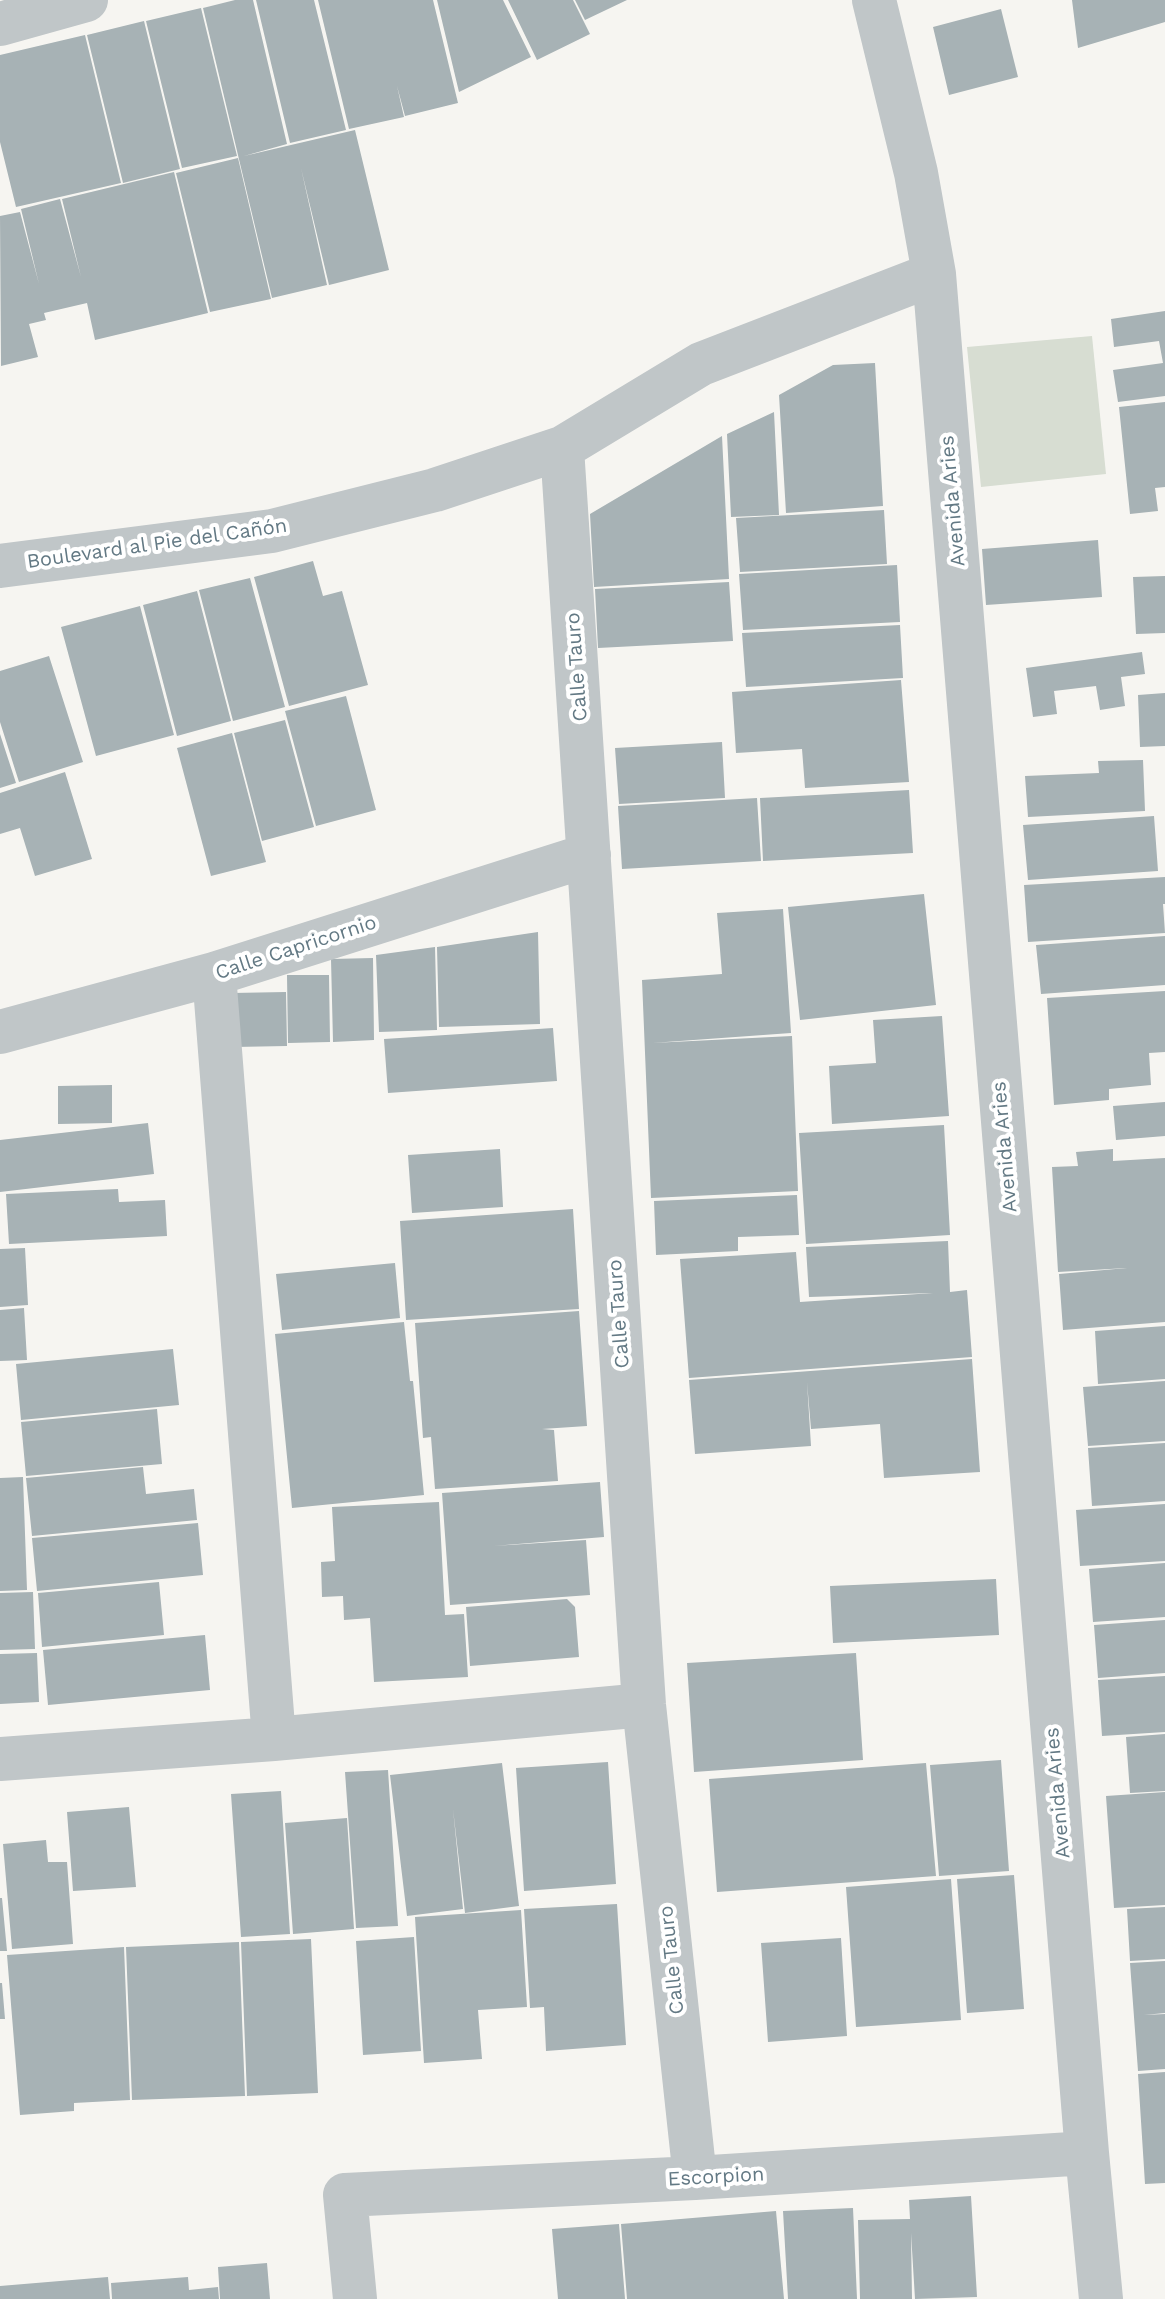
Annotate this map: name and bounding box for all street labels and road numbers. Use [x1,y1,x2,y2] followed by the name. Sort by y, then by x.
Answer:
[935,434,971,568] street label: Avenida Aries
[25,514,289,574] street label: Boulevard al Pie del Cañón
[561,612,593,722] street label: Calle Tauro
[213,911,379,985] street label: Calle Capricornio
[987,1080,1023,1214] street label: Avenida Aries
[603,1259,635,1369] street label: Calle Tauro
[1040,1726,1076,1860] street label: Avenida Aries
[654,1904,690,2016] street label: Calle Tauro
[667,2162,765,2192] street label: Escorpion

